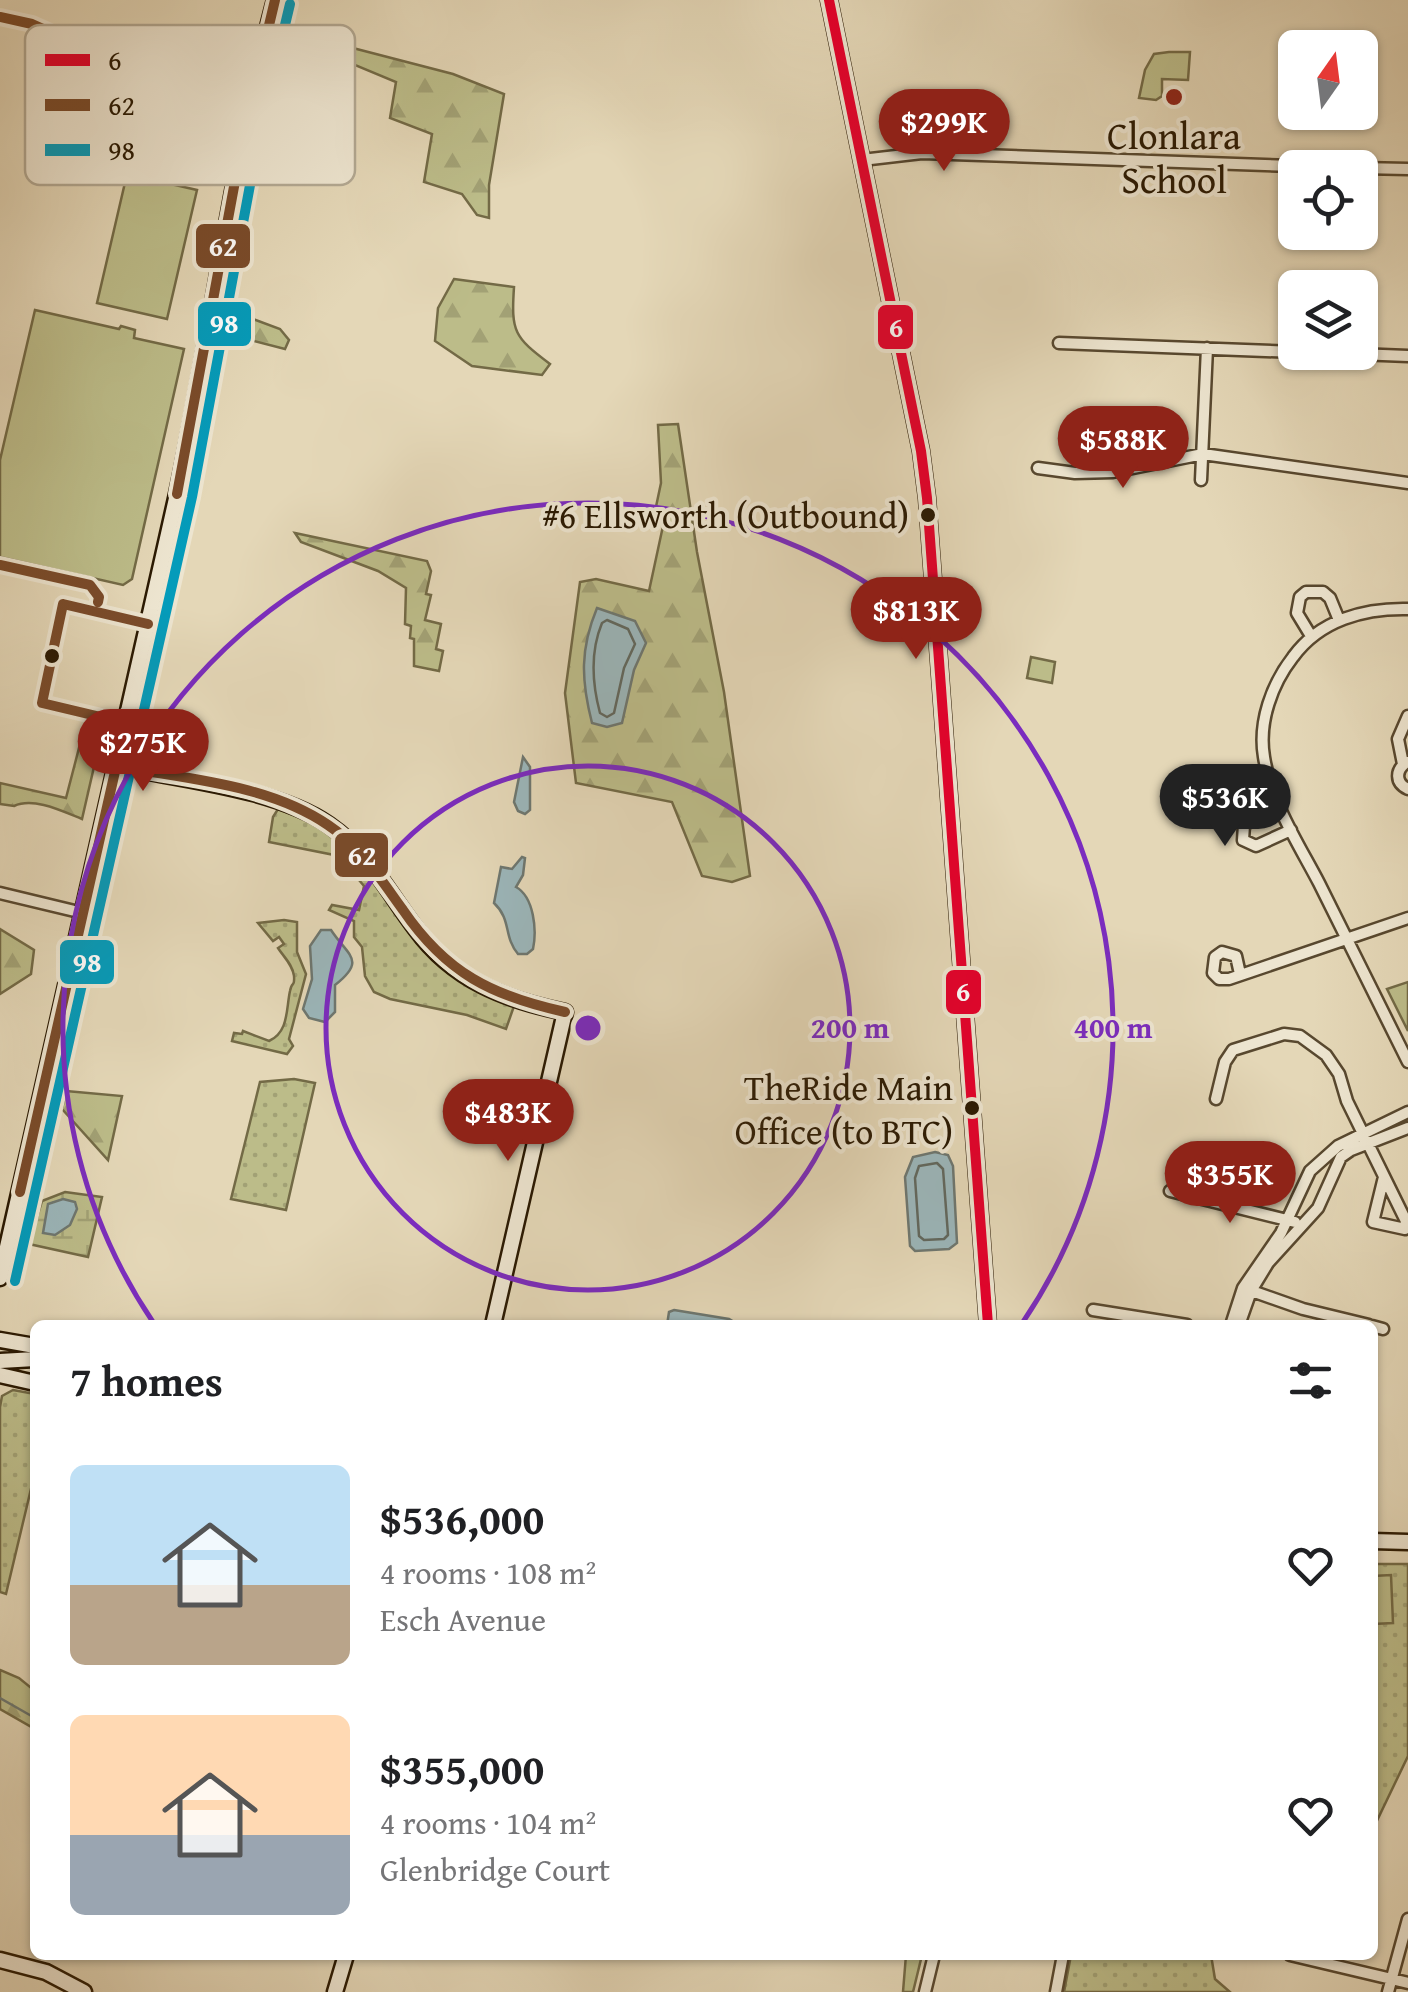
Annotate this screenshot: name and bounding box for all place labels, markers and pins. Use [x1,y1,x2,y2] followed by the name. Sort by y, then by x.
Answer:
[1163,86,1185,108] marker: Clonlara School
[874,89,1014,174] pin: $299K
[1107,107,1241,207] place label: Clonlara School
[1053,406,1193,491] pin: $588K
[541,488,909,541] place label: #6 Ellsworth (Outbound)
[918,505,938,525] marker: #6 Ellsworth (Outbound)
[846,577,986,662] pin: $813K
[42,646,62,666] unlabelled marker
[73,709,213,794] pin: $275K
[1155,764,1295,849] pin: $536K
[570,1010,606,1046] centre of rings
[735,1060,953,1157] place label: TheRide Main Office (to BTC)
[438,1079,578,1164] pin: $483K
[962,1098,982,1118] marker: TheRide Main Office (to BTC)
[1160,1141,1300,1226] pin: $355K

